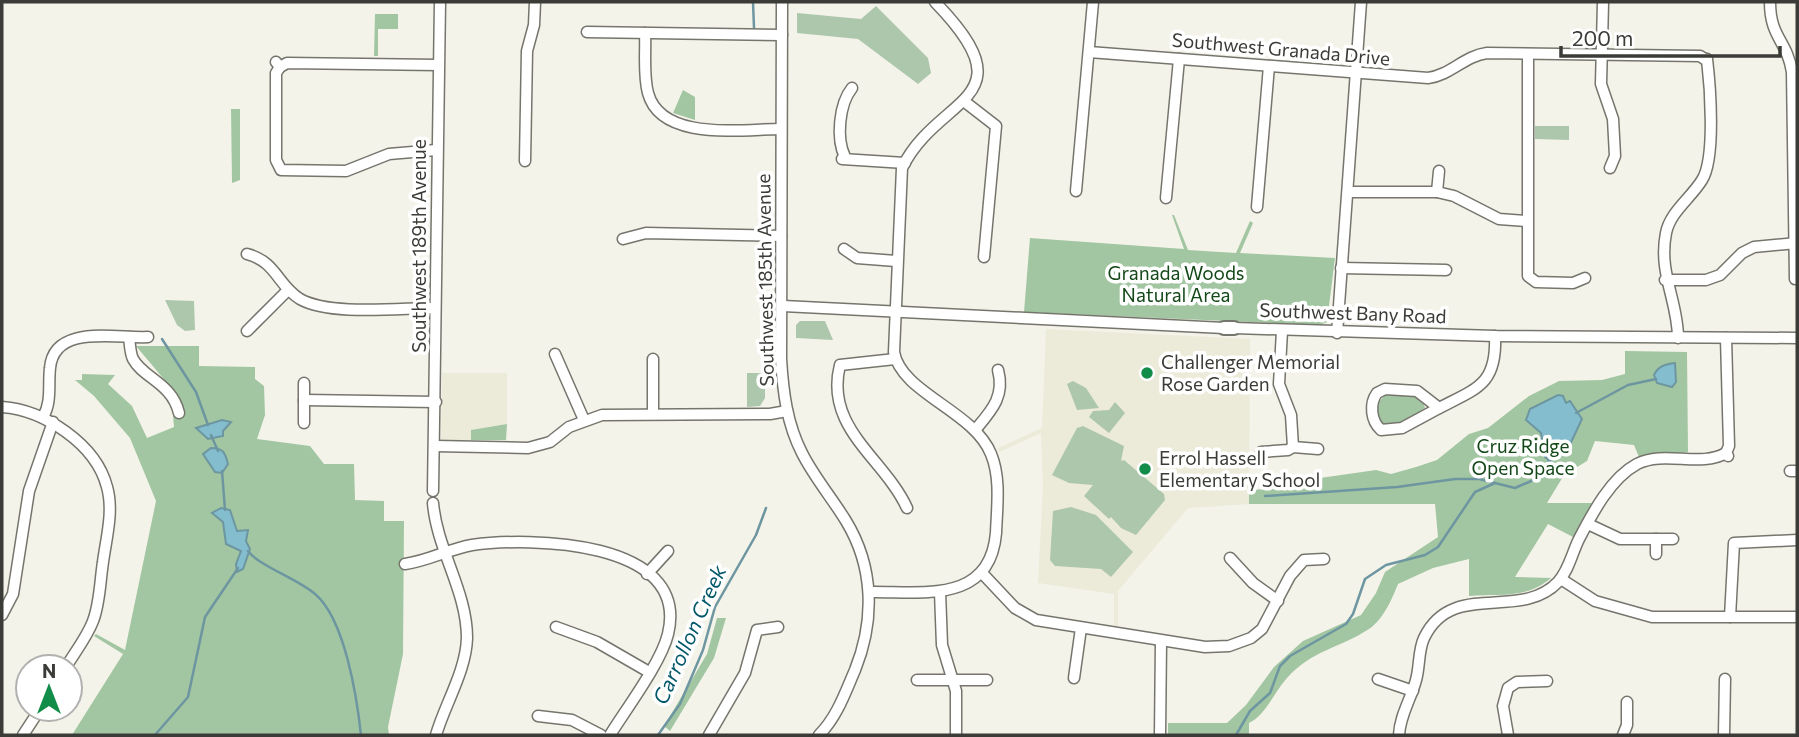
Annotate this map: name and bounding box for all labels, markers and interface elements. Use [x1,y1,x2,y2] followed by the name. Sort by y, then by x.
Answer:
[1561,14,1780,58] scale bar
[1572,25,1633,50] text: 200 m
[1171,28,1391,70] street label: Southwest Granada Drive
[407,139,430,353] street label: Southwest 189th Avenue
[751,173,778,387] street label: Southwest 185th Avenue
[1107,261,1245,306] park label: Granada Woods Natural Area
[1259,298,1447,327] street label: Southwest Bany Road
[1161,350,1340,395] place label: Challenger Memorial Rose Garden
[1139,365,1155,381] marker: Challenger Memorial Rose Garden
[1471,434,1575,479] park label: Cruz Ridge Open Space
[1159,446,1320,491] place label: Errol Hassell Elementary School
[1137,461,1153,477] marker: Errol Hassell Elementary School
[647,560,731,708] water label: Carrollon Creek
[14,653,84,723] north arrow
[42,659,56,682] text: N

